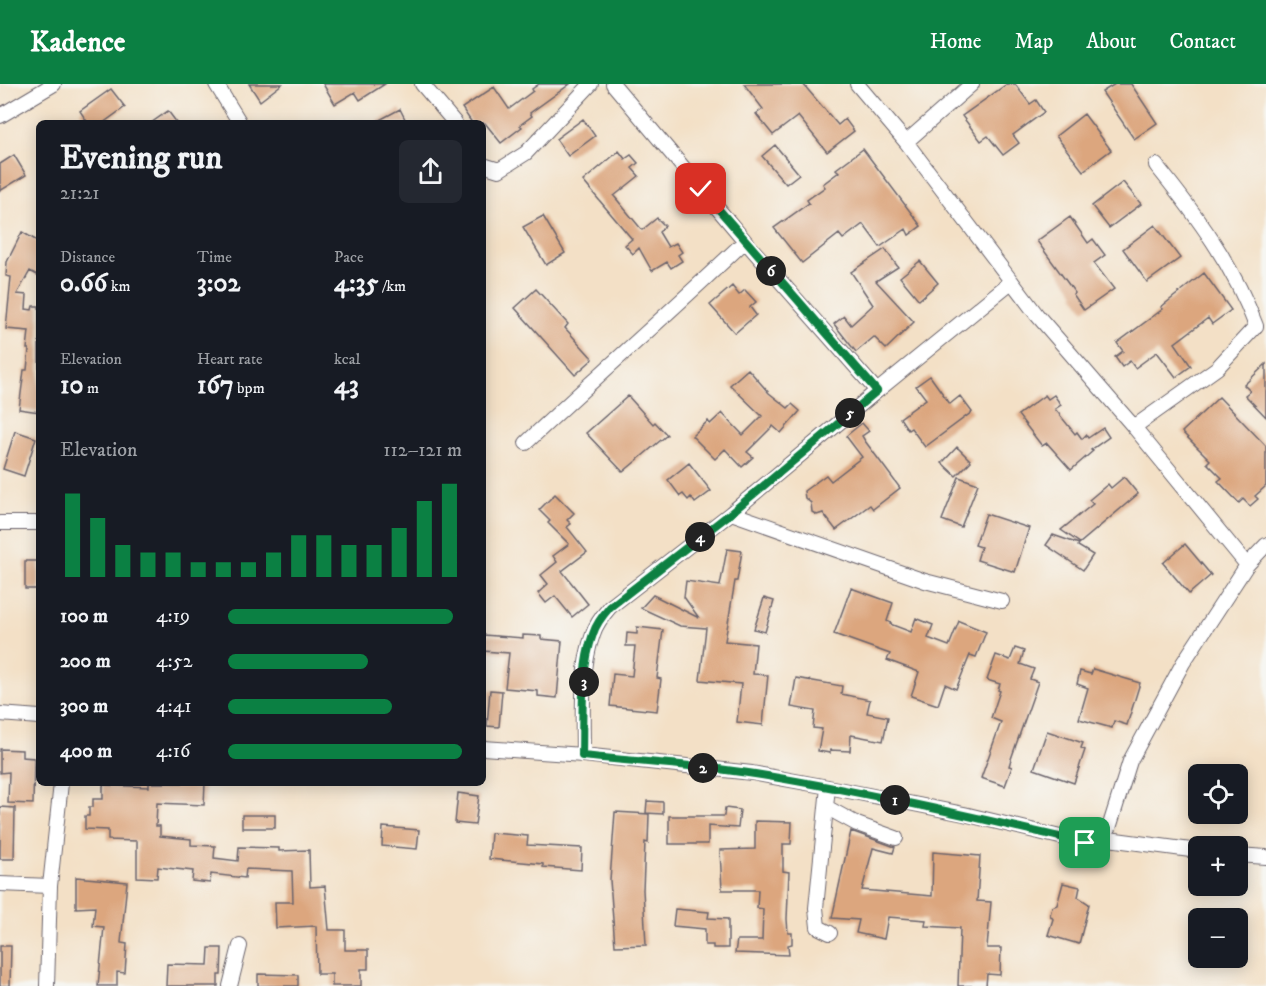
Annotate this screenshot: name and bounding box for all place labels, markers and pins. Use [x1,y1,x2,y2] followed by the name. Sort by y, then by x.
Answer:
[675,163,726,214] pin
[756,256,786,286] pin: 6
[835,398,865,428] pin: 5
[685,522,715,552] pin: 4
[569,667,599,697] pin: 3
[688,753,718,783] pin: 2
[880,785,910,815] pin: 1
[1059,817,1110,868] pin

